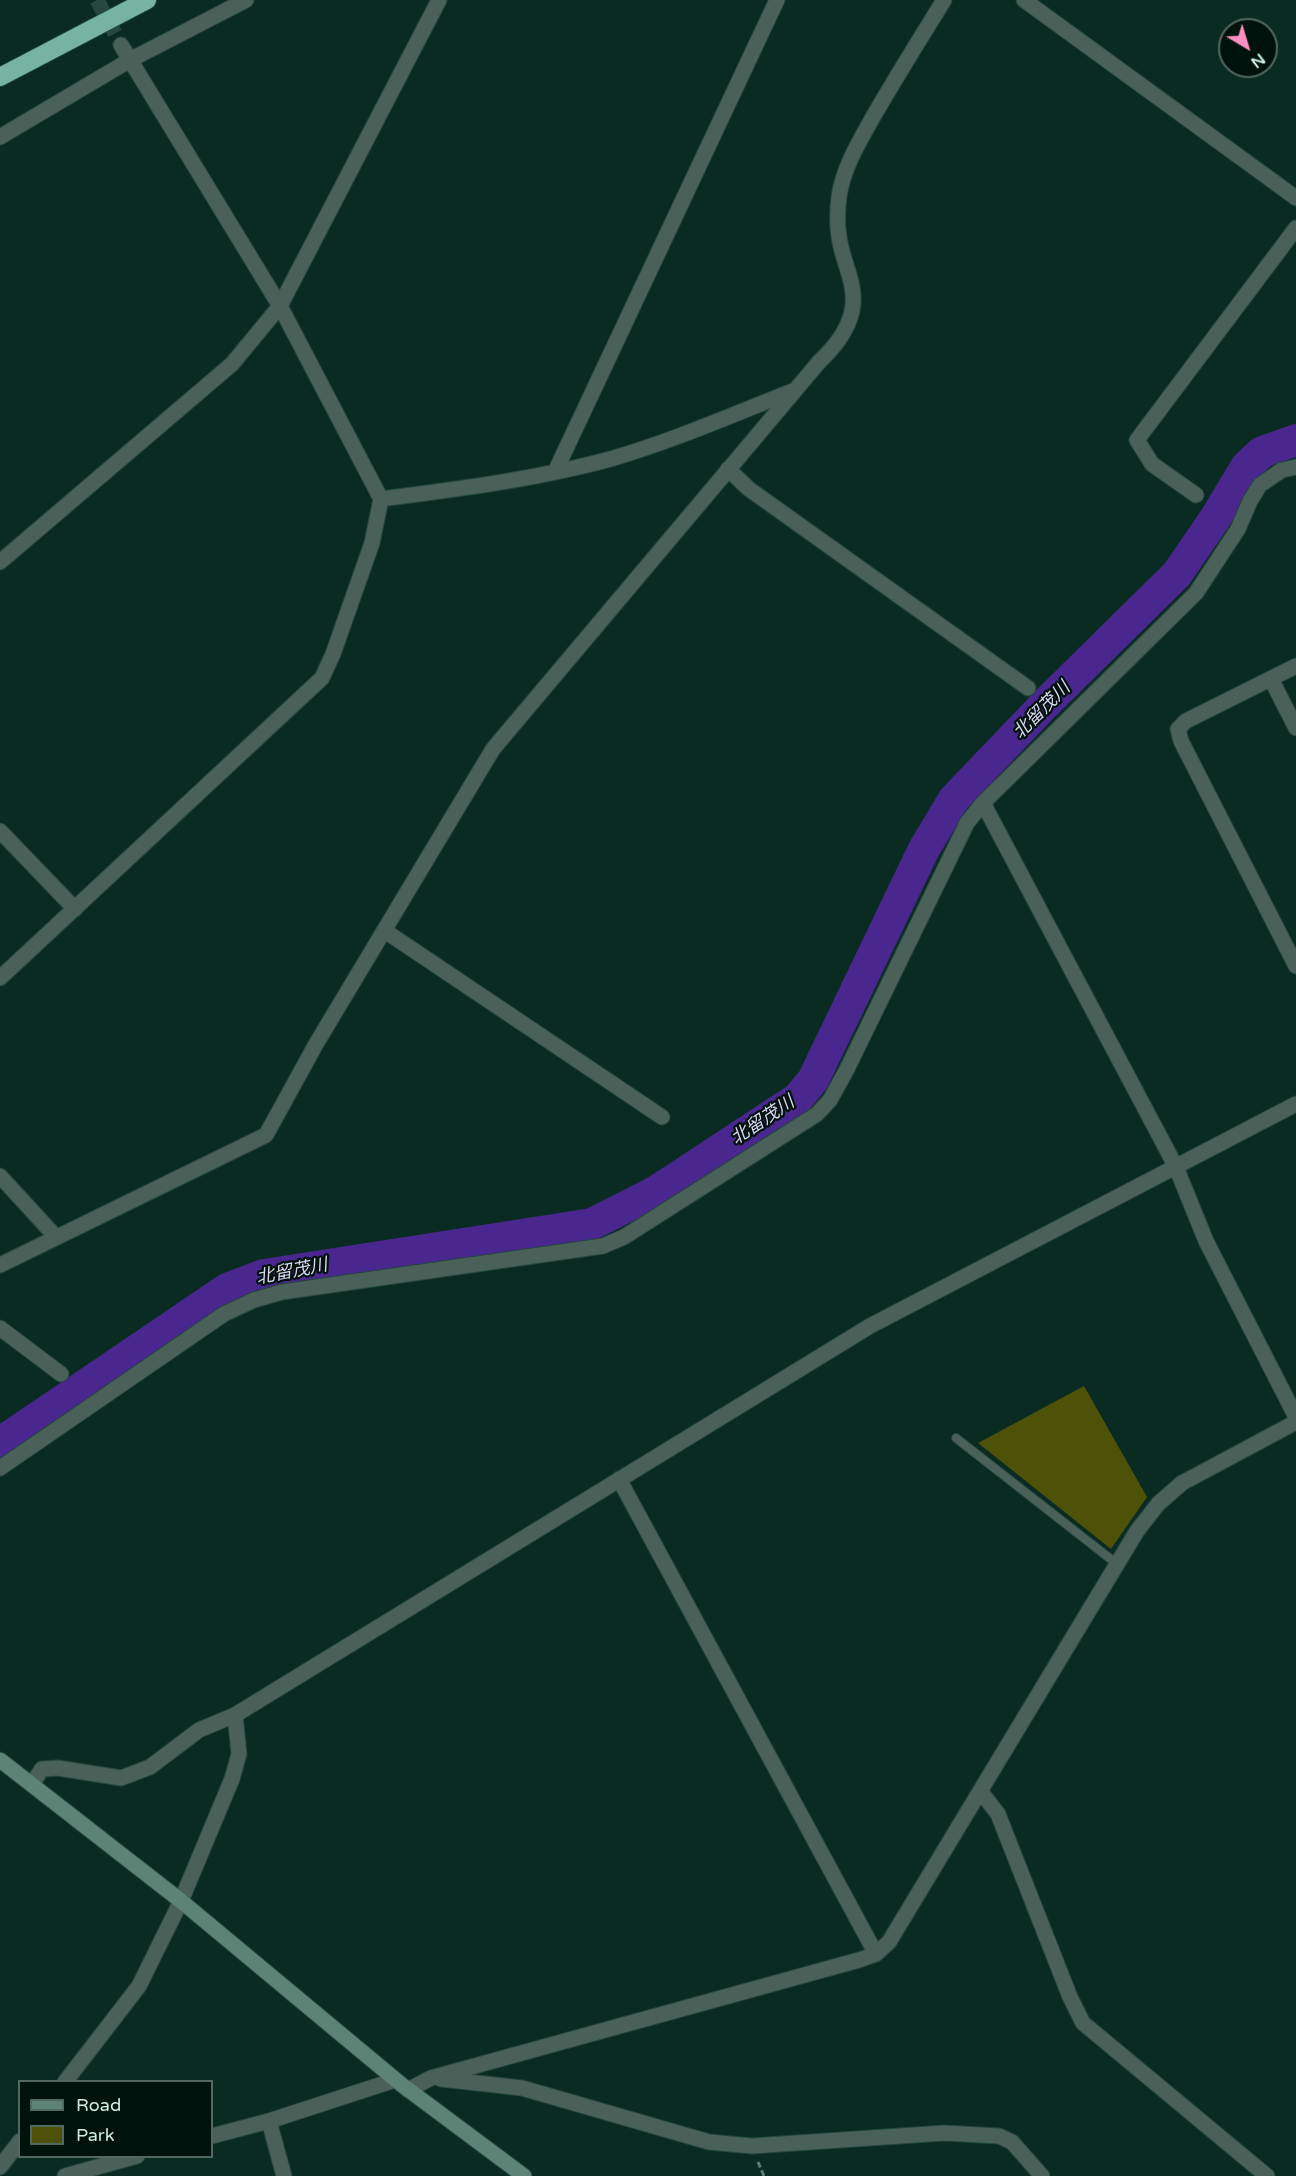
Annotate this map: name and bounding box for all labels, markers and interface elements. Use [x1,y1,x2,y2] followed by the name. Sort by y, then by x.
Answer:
[1218,18,1278,78] north arrow
[1247,49,1269,72] text: N
[1009,678,1075,744] water label: 北留茂川
[727,1092,799,1150] water label: 北留茂川
[255,1255,329,1289] water label: 北留茂川
[18,2080,213,2158] legend
[76,2094,121,2116] text: Road
[76,2124,114,2146] text: Park

